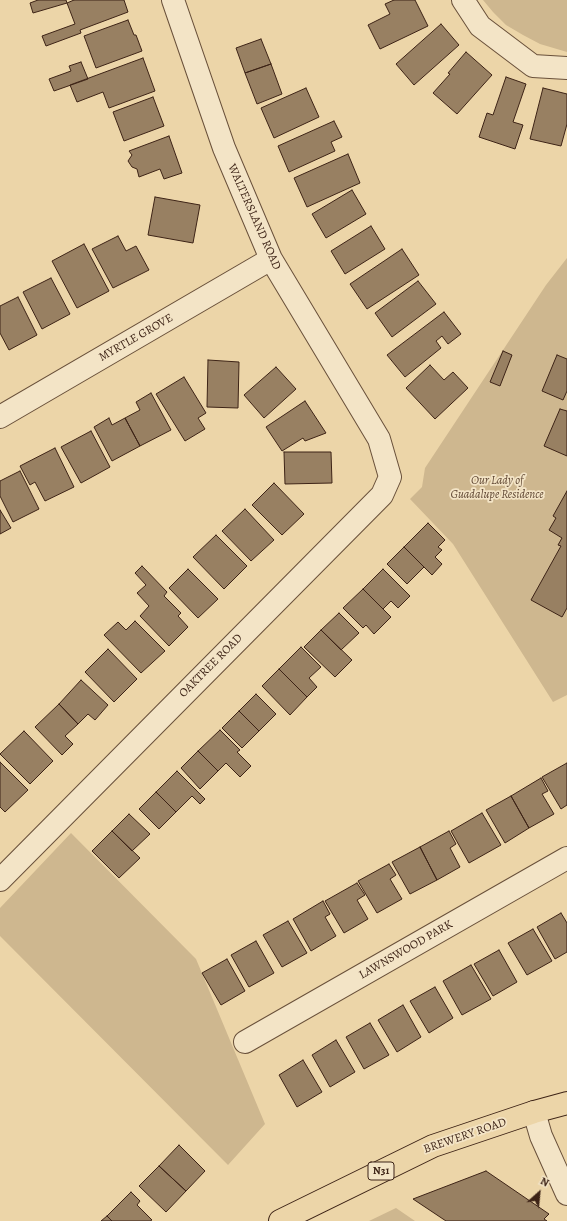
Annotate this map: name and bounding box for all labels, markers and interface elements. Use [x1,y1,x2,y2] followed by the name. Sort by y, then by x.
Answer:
[224,162,284,272] street label: WALTERSLAND ROAD
[96,311,176,365] street label: MYRTLE GROVE
[451,474,543,502] park label: Our Lady of Guadalupe Residence
[176,631,246,701] street label: OAKTREE ROAD
[357,917,455,983] street label: LAWNSWOOD PARK
[422,1115,508,1157] street label: BREWERY ROAD
[368,1162,394,1180] road number: N31
[519,1173,559,1213] north arrow
[538,1173,552,1190] text: N

